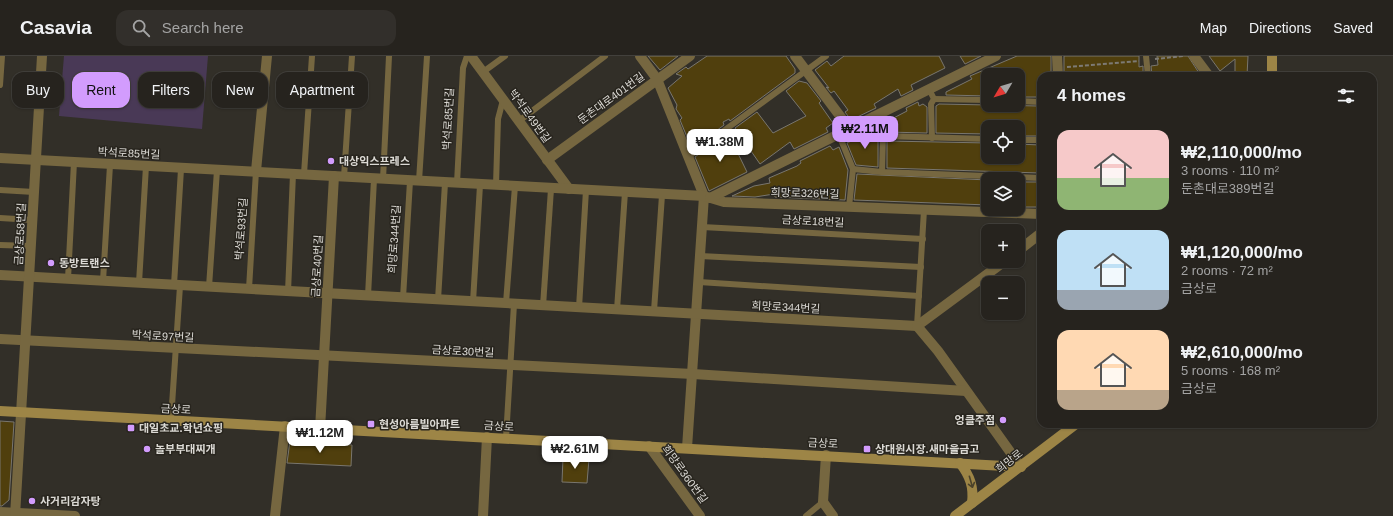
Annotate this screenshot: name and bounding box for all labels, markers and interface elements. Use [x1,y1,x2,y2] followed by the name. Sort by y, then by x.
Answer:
[116,10,396,46] search box
[20,17,92,38] text: Casavia
[130,17,152,39] icon: search
[162,19,244,36] text: Search here
[1200,20,1227,36] text: Map
[1249,20,1311,36] text: Directions
[1333,20,1373,36] text: Saved
[981,68,1025,112] north arrow
[981,68,1025,320] map controls
[575,70,647,126] street label: 둔촌대로401번길
[12,72,64,108] chip: Buy
[72,72,130,108] chip: Rent
[138,72,204,108] chip: Filters
[212,72,268,108] chip: New
[276,72,368,108] chip: Apartment
[1335,85,1357,107] icon: filters
[1057,86,1126,105] text: 4 homes
[440,87,456,151] street label: 박석로85번길
[507,87,553,145] street label: 박석로49번길
[832,116,898,150] pin: ₩2.11M
[981,120,1025,164] button: locate
[841,121,889,136] text: ₩2.11M
[687,129,753,163] pin: ₩1.38M
[696,134,744,149] text: ₩1.38M
[1181,143,1302,162] text: ₩2,110,000/mo
[97,145,161,161] street label: 박석로85번길
[1089,146,1137,194] icon: home
[339,155,410,167] place label: 대상익스프레스
[326,156,336,166] marker: 대상익스프레스
[1181,163,1279,178] text: 3 rooms · 110 m²
[981,172,1025,216] button: layers
[1181,181,1274,196] text: 둔촌대로389번길
[770,186,840,200] street label: 희망로326번길
[233,197,249,261] street label: 박석로93번길
[12,202,28,266] street label: 금상로58번길
[386,204,402,274] street label: 희망로344번길
[781,213,845,229] street label: 금상로18번길
[981,224,1025,268] button: +
[309,234,325,298] street label: 금상로40번길
[1181,243,1303,262] text: ₩1,120,000/mo
[1089,246,1137,294] icon: home
[59,257,110,269] place label: 동방트랜스
[46,258,56,268] marker: 동방트랜스
[1181,263,1273,278] text: 2 rooms · 72 m²
[981,276,1025,320] button: −
[1181,281,1217,296] text: 금상로
[751,299,821,315] street label: 희망로344번길
[131,328,195,344] street label: 박석로97번길
[431,343,495,359] street label: 금상로30번길
[1181,343,1303,362] text: ₩2,610,000/mo
[1089,346,1137,394] icon: home
[1181,363,1280,378] text: 5 rooms · 168 m²
[1181,381,1217,396] text: 금상로
[161,402,191,416] street label: 금상로
[955,414,995,426] place label: 엉클주점
[998,415,1008,425] marker: 엉클주점
[379,418,460,430] place label: 현성아름빌아파트
[366,419,376,429] marker: 현성아름빌아파트
[483,419,515,433] street label: 금상로
[287,420,353,454] pin: ₩1.12M
[139,422,223,434] place label: 대일초교.학년쇼핑
[126,423,136,433] marker: 대일초교.학년쇼핑
[296,425,344,440] text: ₩1.12M
[542,436,608,470] pin: ₩2.61M
[808,436,838,450] street label: 금상로
[551,441,599,456] text: ₩2.61M
[155,443,216,455] place label: 놀부부대찌개
[660,443,710,505] street label: 희망로360번길
[875,443,979,455] place label: 상대원시장.새마을금고
[142,444,152,454] marker: 놀부부대찌개
[862,444,872,454] marker: 상대원시장.새마을금고
[993,447,1025,475] street label: 희망로
[968,475,975,488] one-way arrow
[40,495,101,507] place label: 사거리감자탕
[27,496,37,506] marker: 사거리감자탕

